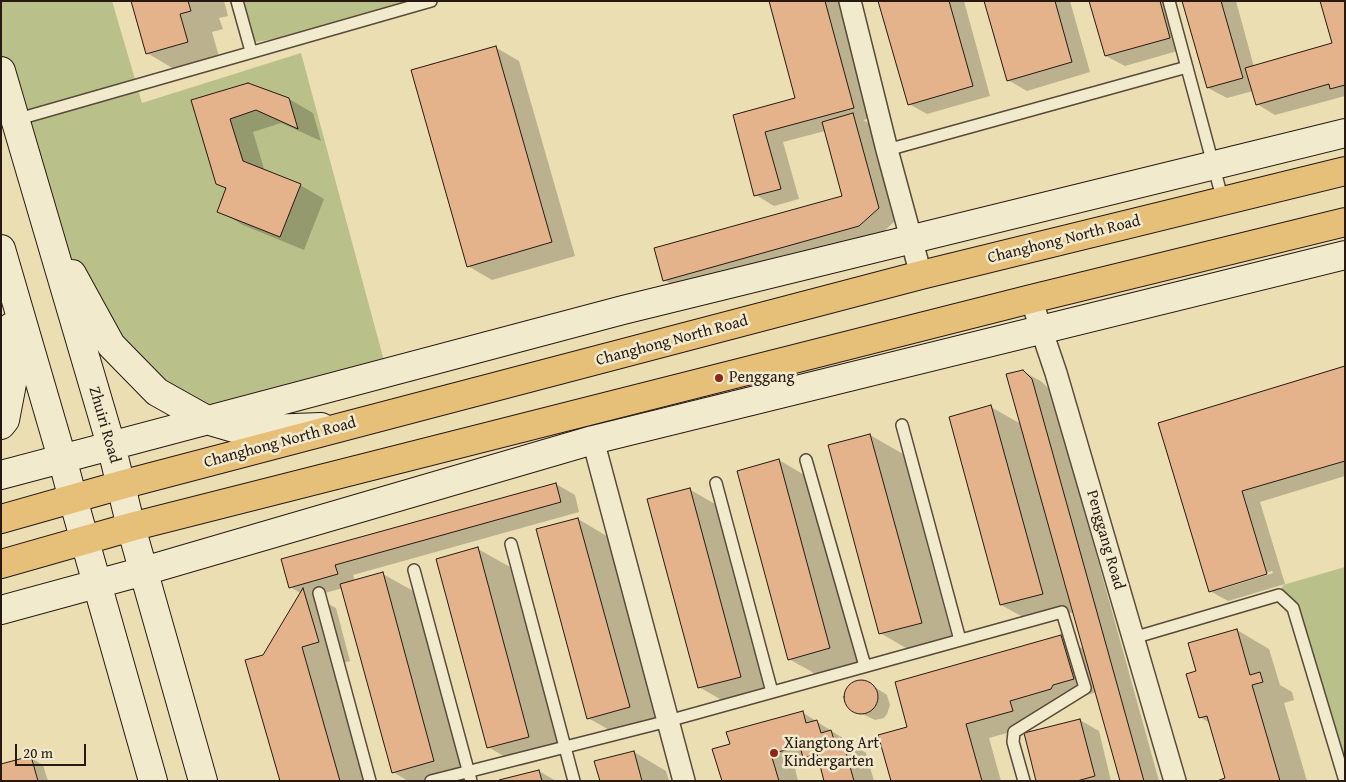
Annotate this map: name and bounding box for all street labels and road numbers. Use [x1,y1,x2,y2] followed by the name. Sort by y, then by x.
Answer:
[986,212,1142,268] street label: Changhong North Road
[594,311,750,371] street label: Changhong North Road
[84,385,124,465] street label: Zhuiri Road
[202,413,358,473] street label: Changhong North Road
[1082,488,1128,592] street label: Penggang Road

